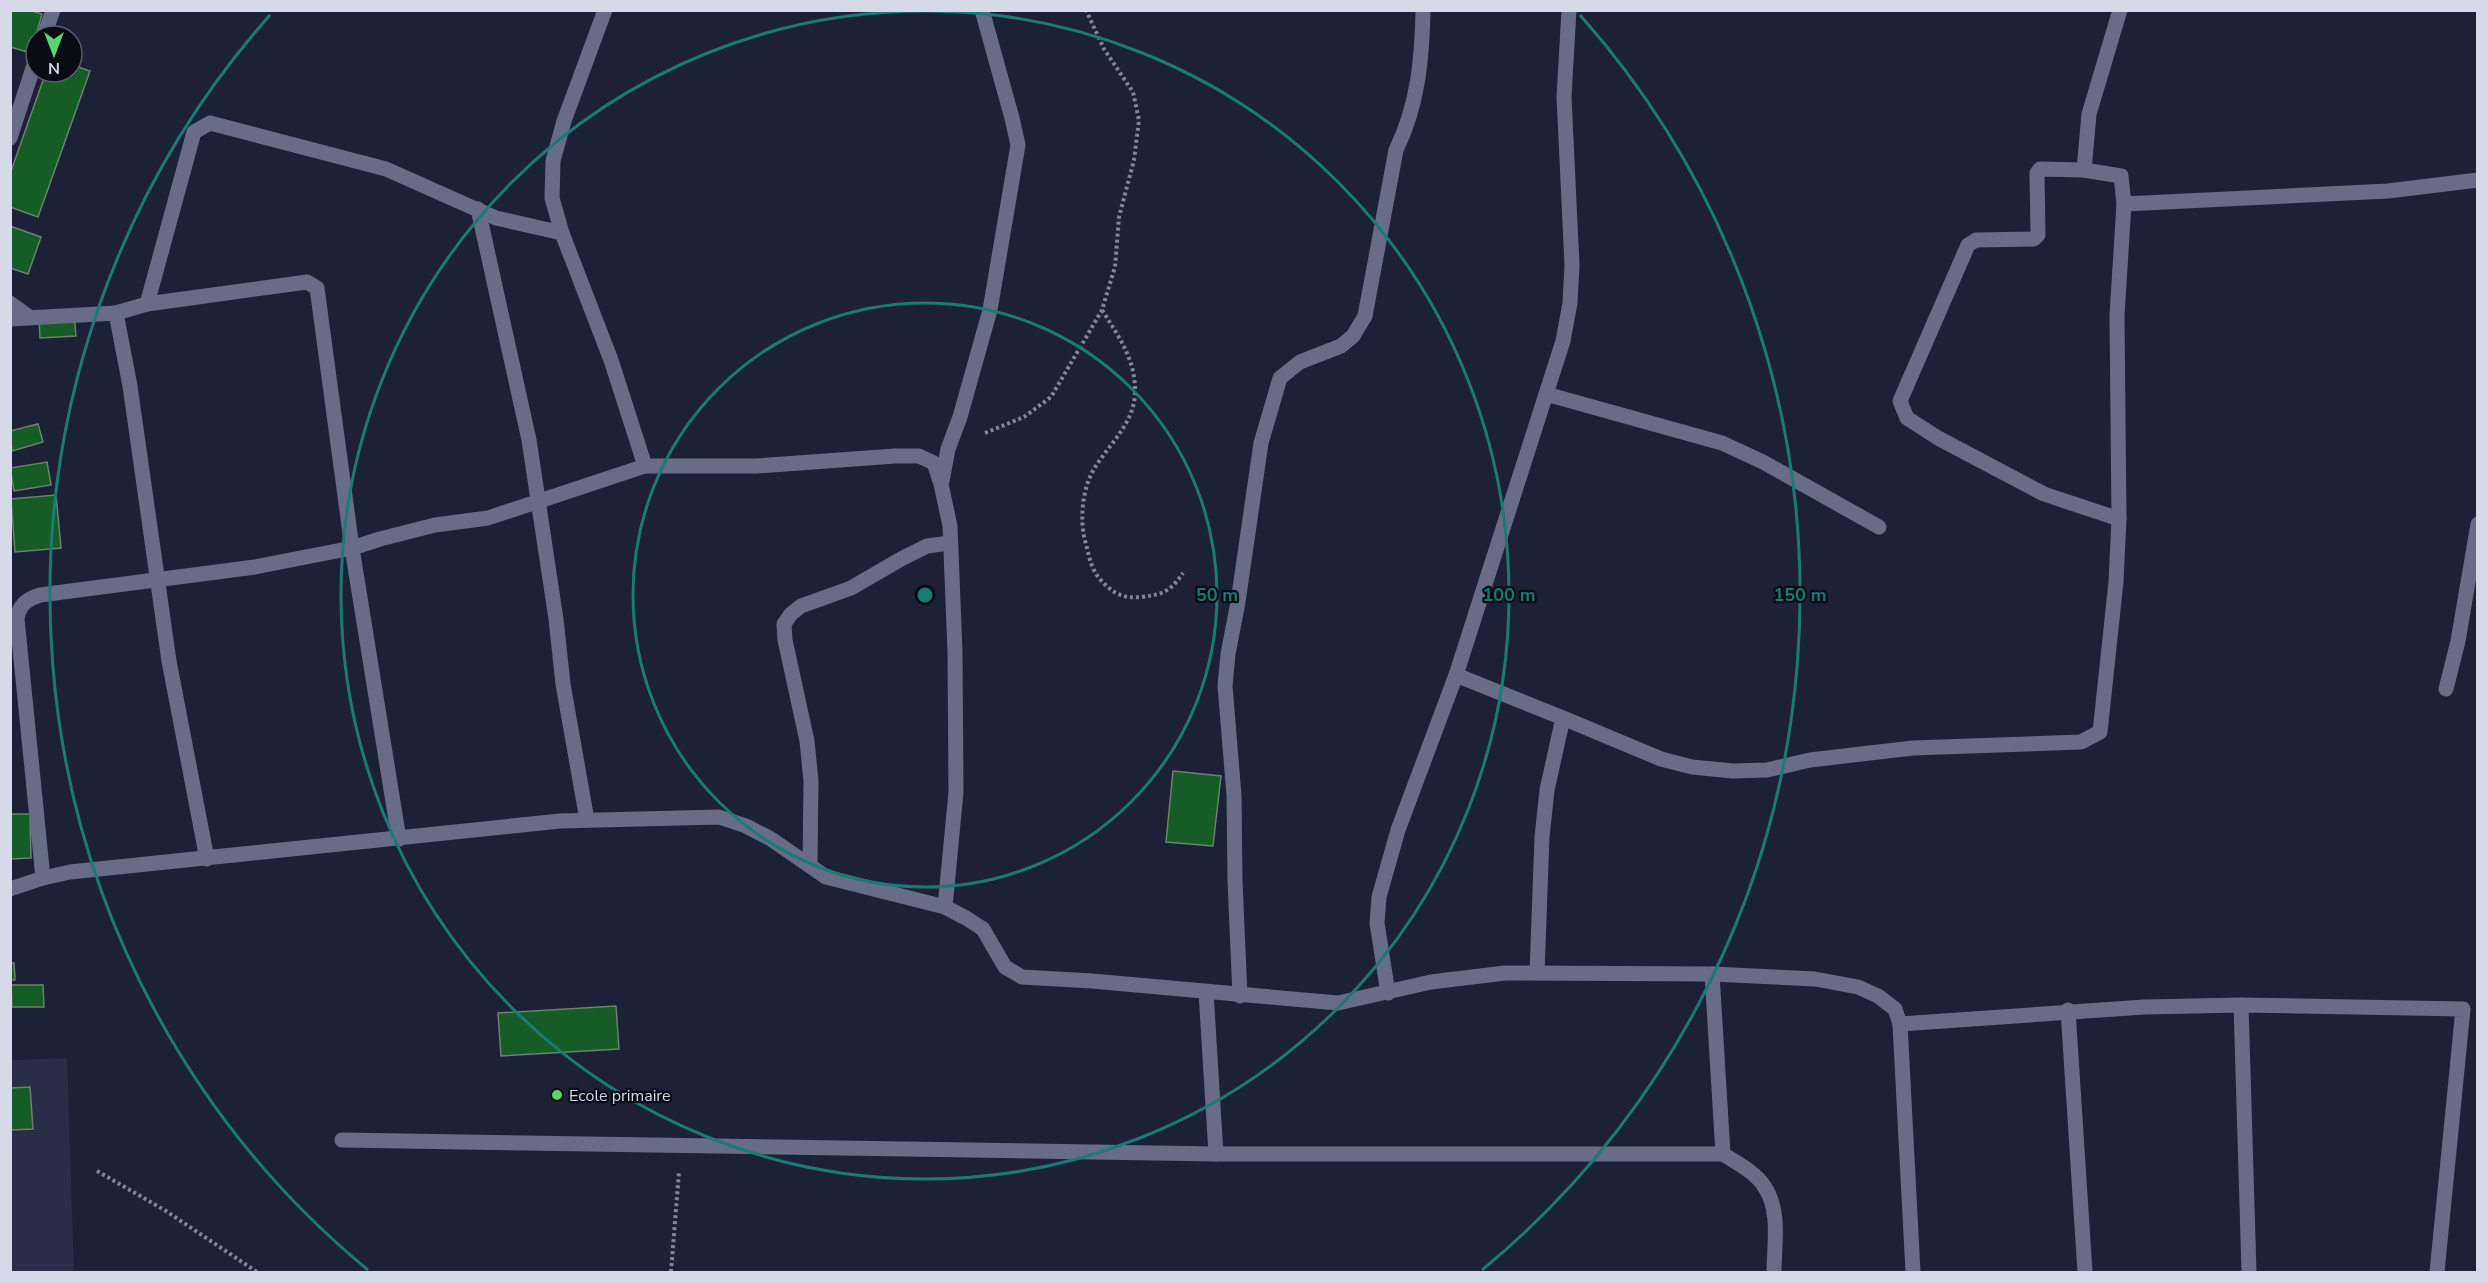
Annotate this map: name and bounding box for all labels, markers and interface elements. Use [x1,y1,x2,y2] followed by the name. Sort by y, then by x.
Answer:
[24,24,84,84] north arrow
[48,57,60,79] text: N
[1196,583,1238,607] text: 50 m
[1482,583,1536,607] text: 100 m
[1773,583,1827,607] text: 150 m
[915,585,935,605] centre of rings
[569,1085,670,1107] place label: Ecole primaire
[550,1088,564,1102] marker: Ecole primaire

